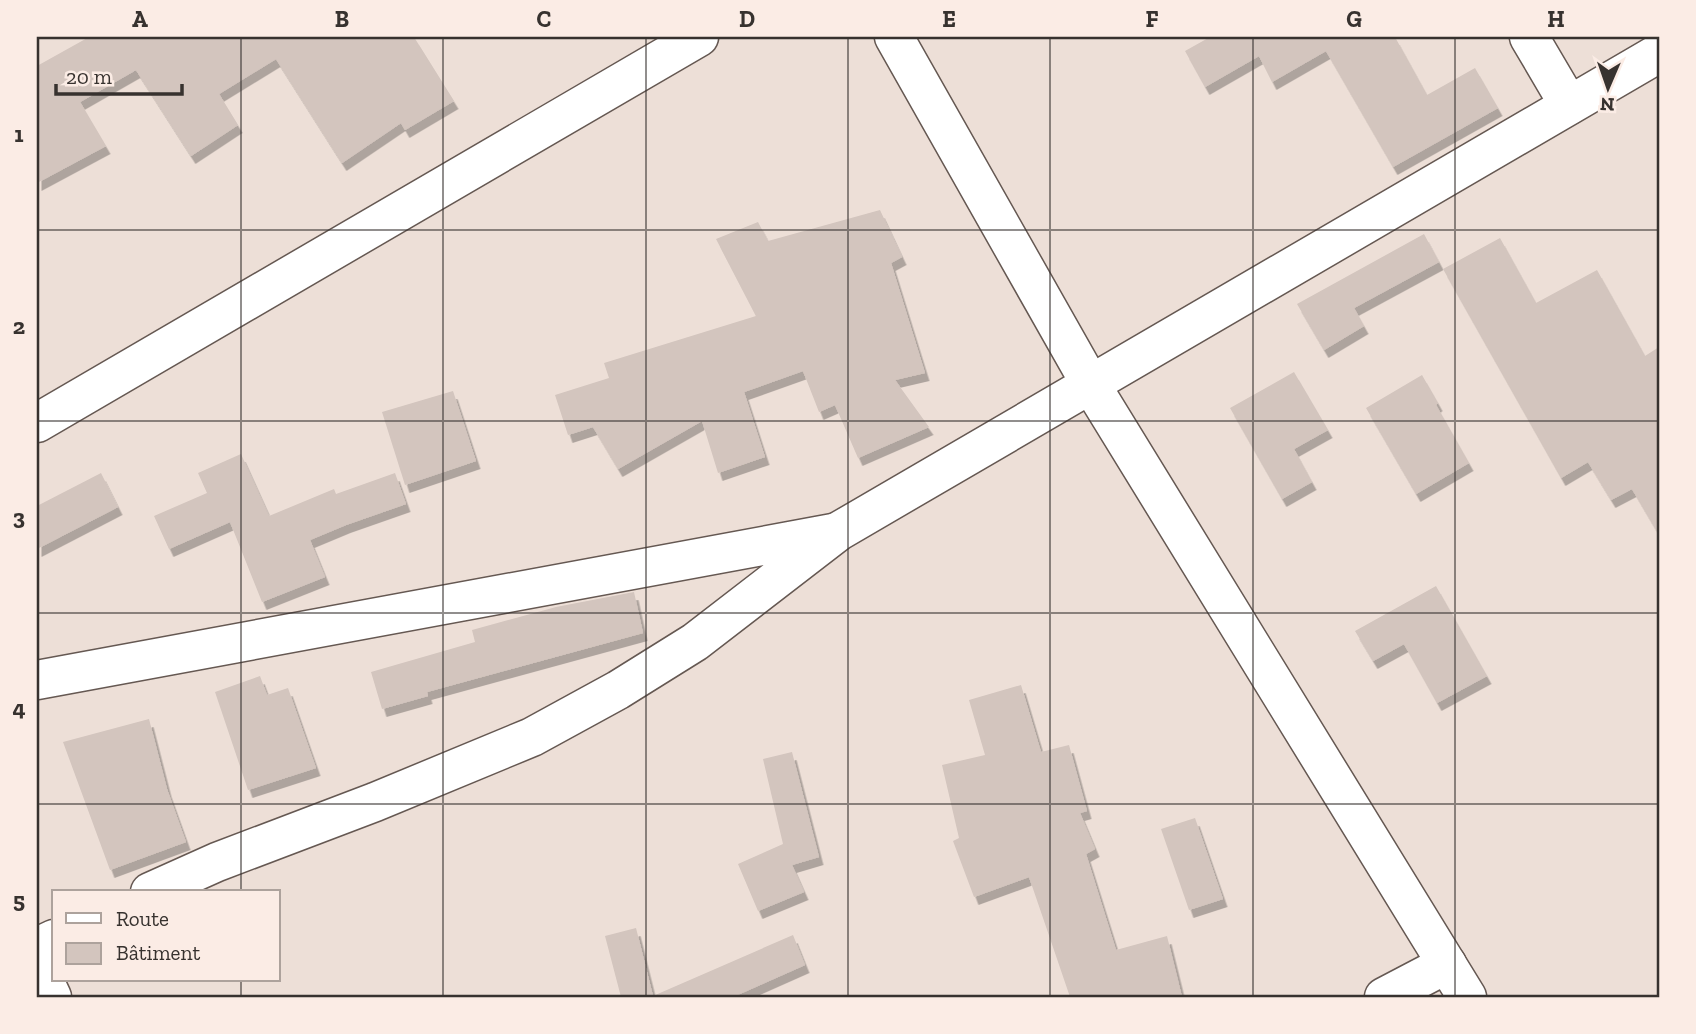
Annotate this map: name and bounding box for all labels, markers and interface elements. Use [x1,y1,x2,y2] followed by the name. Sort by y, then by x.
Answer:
[132,5,148,33] text: A
[335,5,349,33] text: B
[537,5,551,33] text: C
[739,5,755,33] text: D
[942,5,956,33] text: E
[1145,5,1159,33] text: F
[1346,5,1362,33] text: G
[1547,5,1565,33] text: H
[56,52,182,96] scale bar
[1574,52,1644,122] north arrow
[66,64,112,89] text: 20 m
[1600,93,1615,116] text: N
[14,120,24,148] text: 1
[13,312,25,340] text: 2
[13,503,25,531] text: 3
[12,694,26,722] text: 4
[13,886,25,914] text: 5
[52,890,280,982] legend
[116,906,169,931] text: Route
[116,940,201,965] text: Bâtiment

